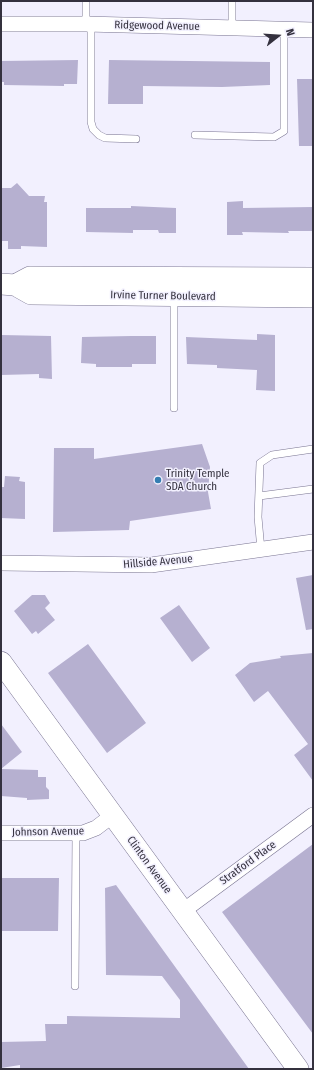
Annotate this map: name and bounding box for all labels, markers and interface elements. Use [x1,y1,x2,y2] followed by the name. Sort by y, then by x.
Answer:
[258,16,298,56] north arrow
[114,19,200,33] street label: Ridgewood Avenue
[283,27,297,37] text: N
[110,288,216,304] street label: Irvine Turner Boulevard
[166,467,230,493] place label: Trinity Temple SDA Church
[153,475,163,485] marker: Trinity Temple SDA Church
[123,552,193,572] street label: Hillside Avenue
[12,825,84,839] street label: Johnson Avenue
[124,834,174,896] street label: Clinton Avenue
[217,838,279,888] street label: Stratford Place

